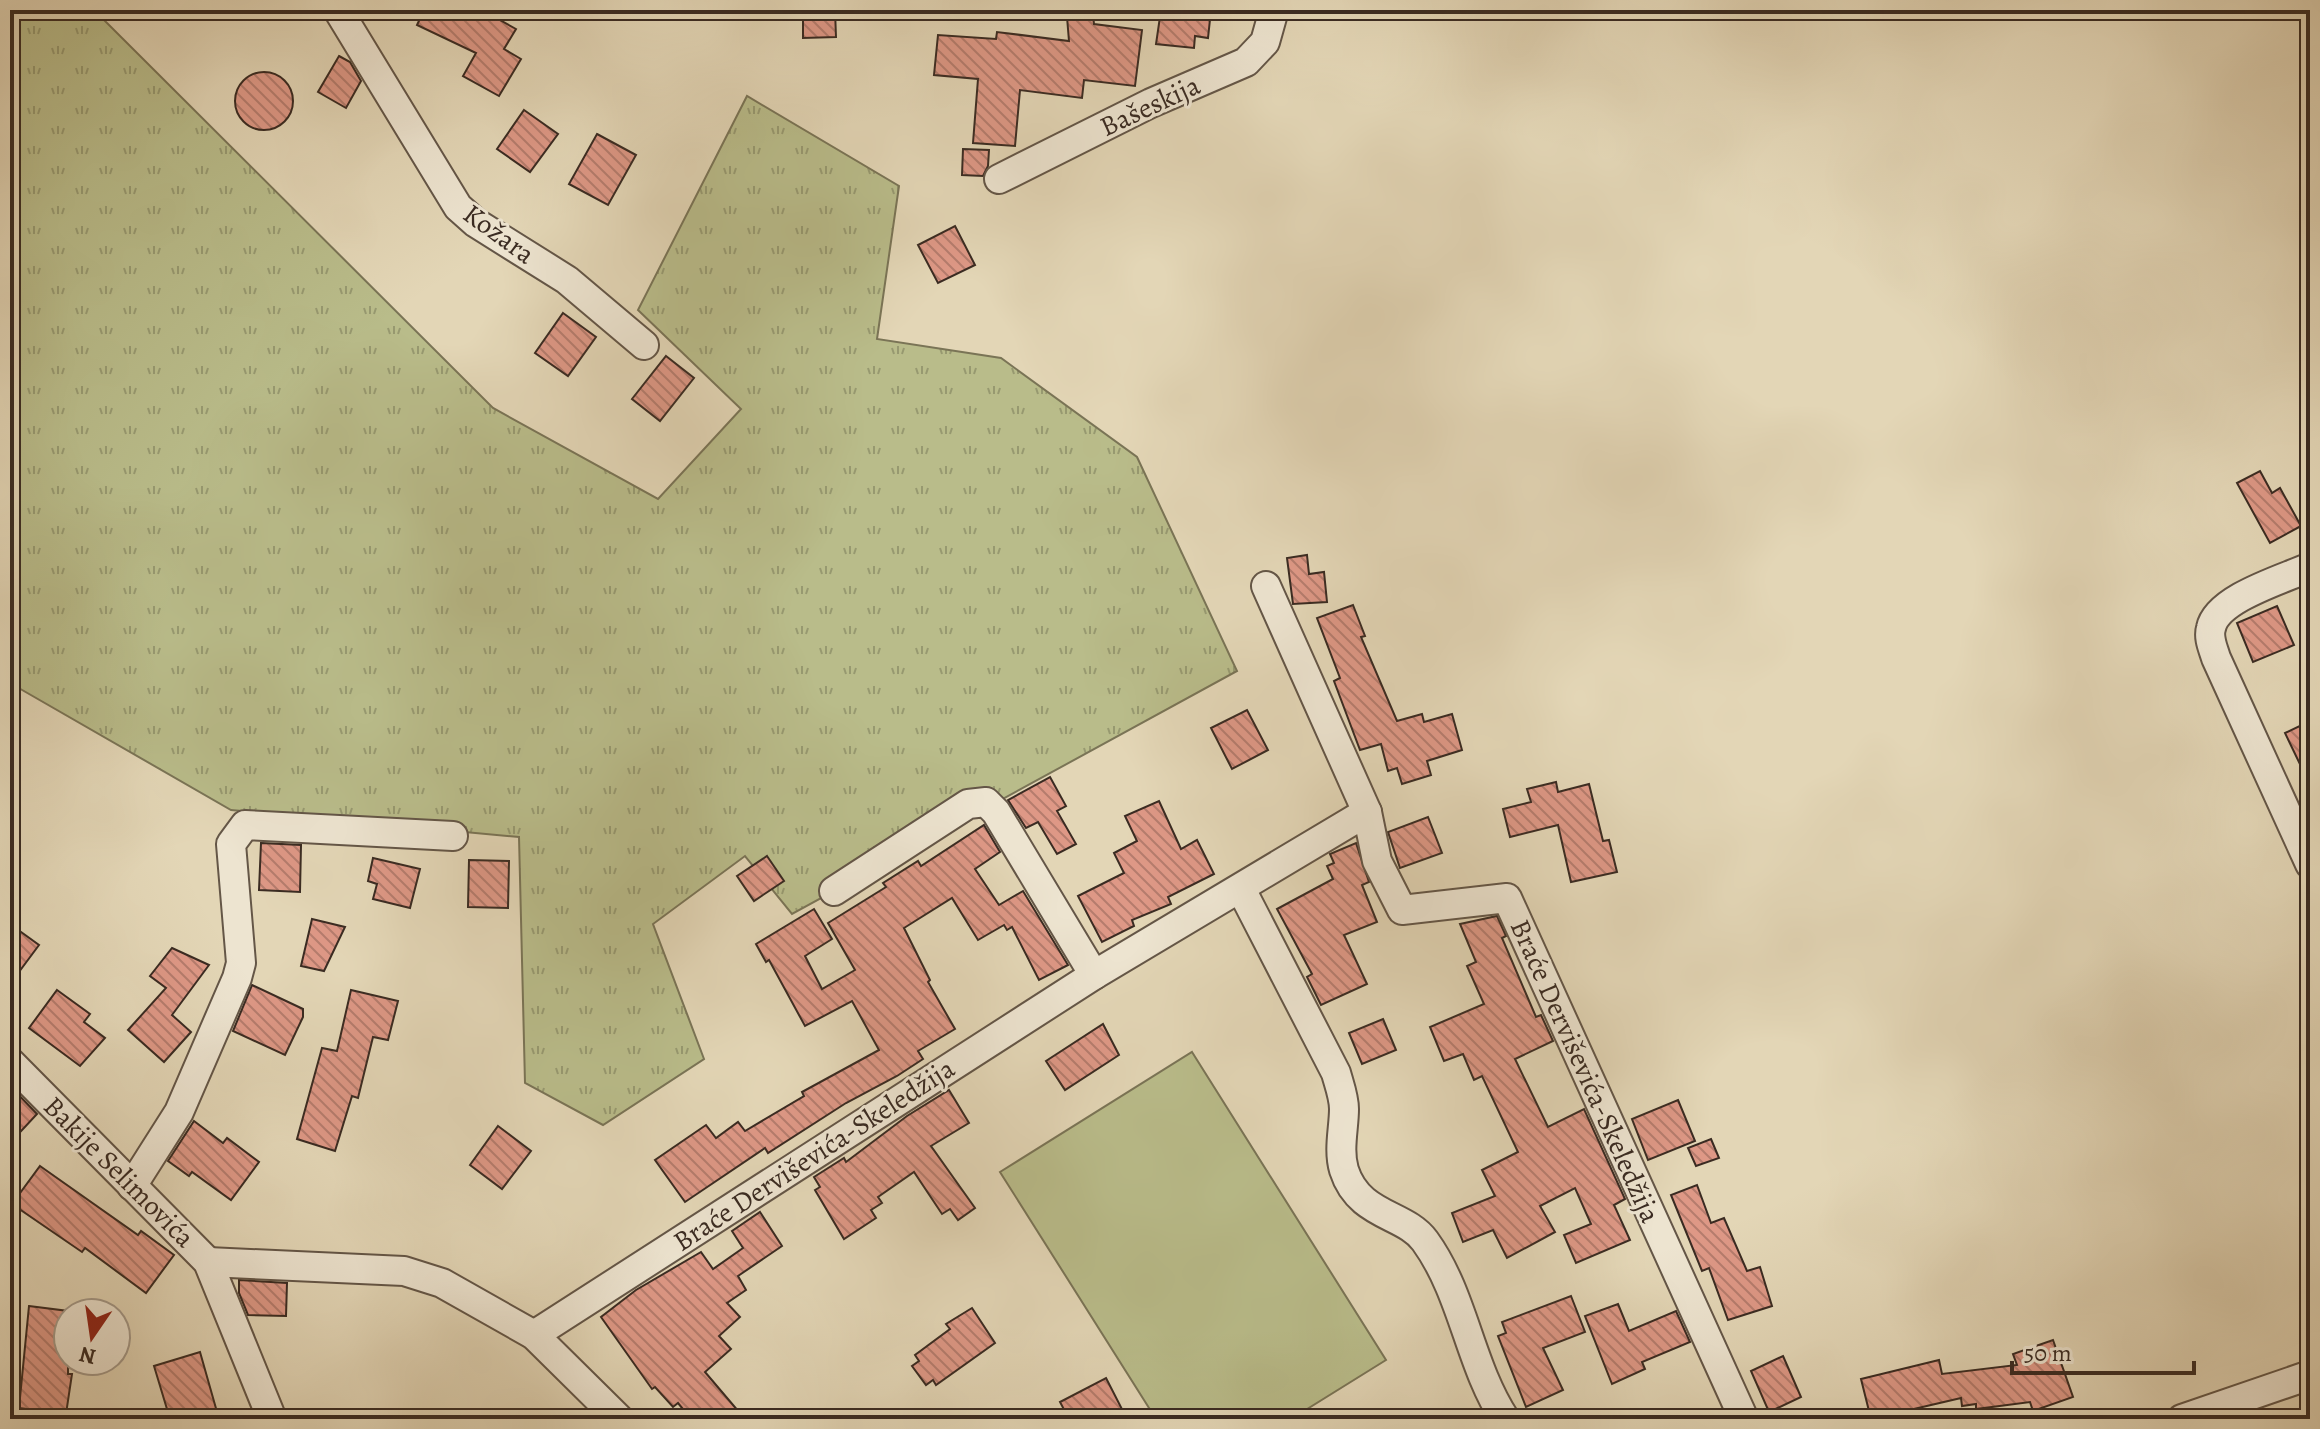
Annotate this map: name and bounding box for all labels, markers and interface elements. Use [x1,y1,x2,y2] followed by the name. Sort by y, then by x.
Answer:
[1094,66,1206,146] street label: Bašeskija
[455,195,543,273] street label: Kožara
[1501,913,1669,1229] street label: Braće Derviševića-Skeledžija
[666,1050,962,1260] street label: Braće Derviševića-Skeledžija
[35,1088,203,1256] street label: Bakije Selimovića
[52,1297,132,1377] north arrow
[2012,1325,2194,1375] scale bar
[2024,1337,2072,1369] text: 50 m
[77,1339,99,1372] text: N

